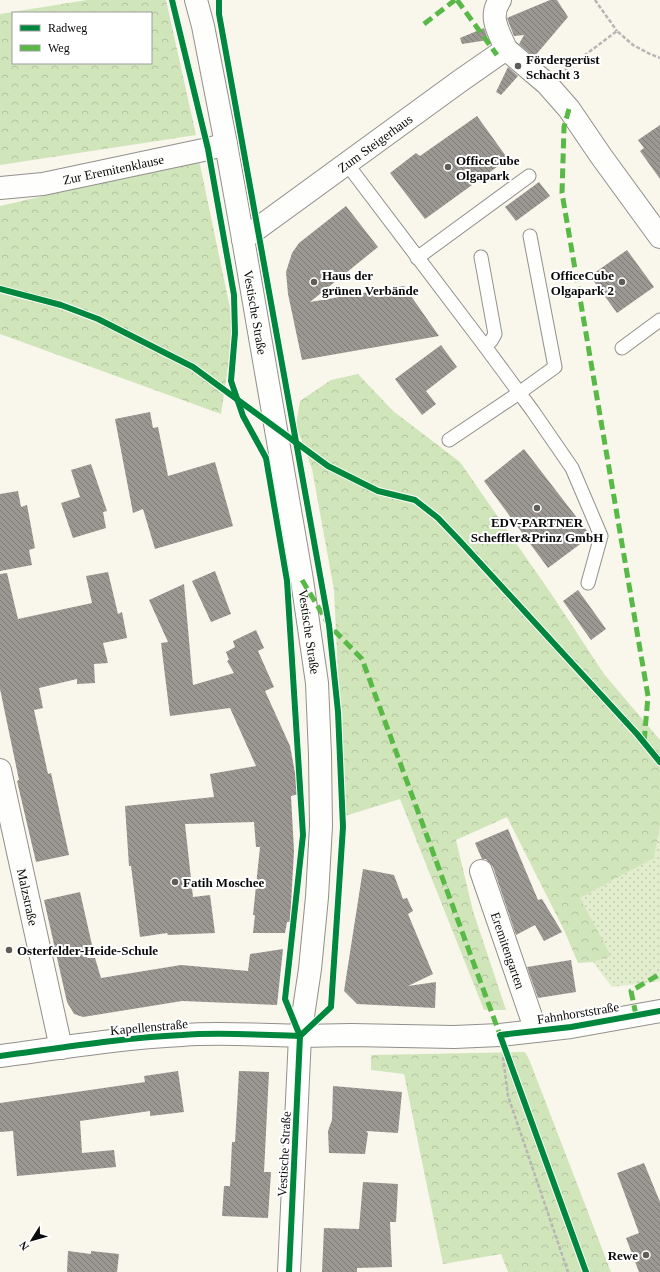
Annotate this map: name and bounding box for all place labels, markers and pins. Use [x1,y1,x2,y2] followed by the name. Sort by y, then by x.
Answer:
[526,52,600,82] place label: Fördergerüst Schacht 3
[513,61,523,71] marker: Fördergerüst Schacht 3
[456,153,520,183] place label: OfficeCube Olgapark
[443,162,453,172] marker: OfficeCube Olgapark
[322,268,419,298] place label: Haus der grünen Verbände
[550,268,614,298] place label: OfficeCube Olgapark 2
[309,277,319,287] marker: Haus der grünen Verbände
[617,277,627,287] marker: OfficeCube Olgapark 2
[532,503,542,513] marker: EDV-PARTNER Scheffler&Prinz GmbH
[471,515,603,545] place label: EDV-PARTNER Scheffler&Prinz GmbH
[183,875,264,890] place label: Fatih Moschee
[170,877,180,887] marker: Fatih Moschee
[17,943,158,958] place label: Osterfelder-Heide-Schule
[4,945,14,955] marker: Osterfelder-Heide-Schule
[608,1248,638,1263] place label: Rewe
[641,1250,651,1260] marker: Rewe

